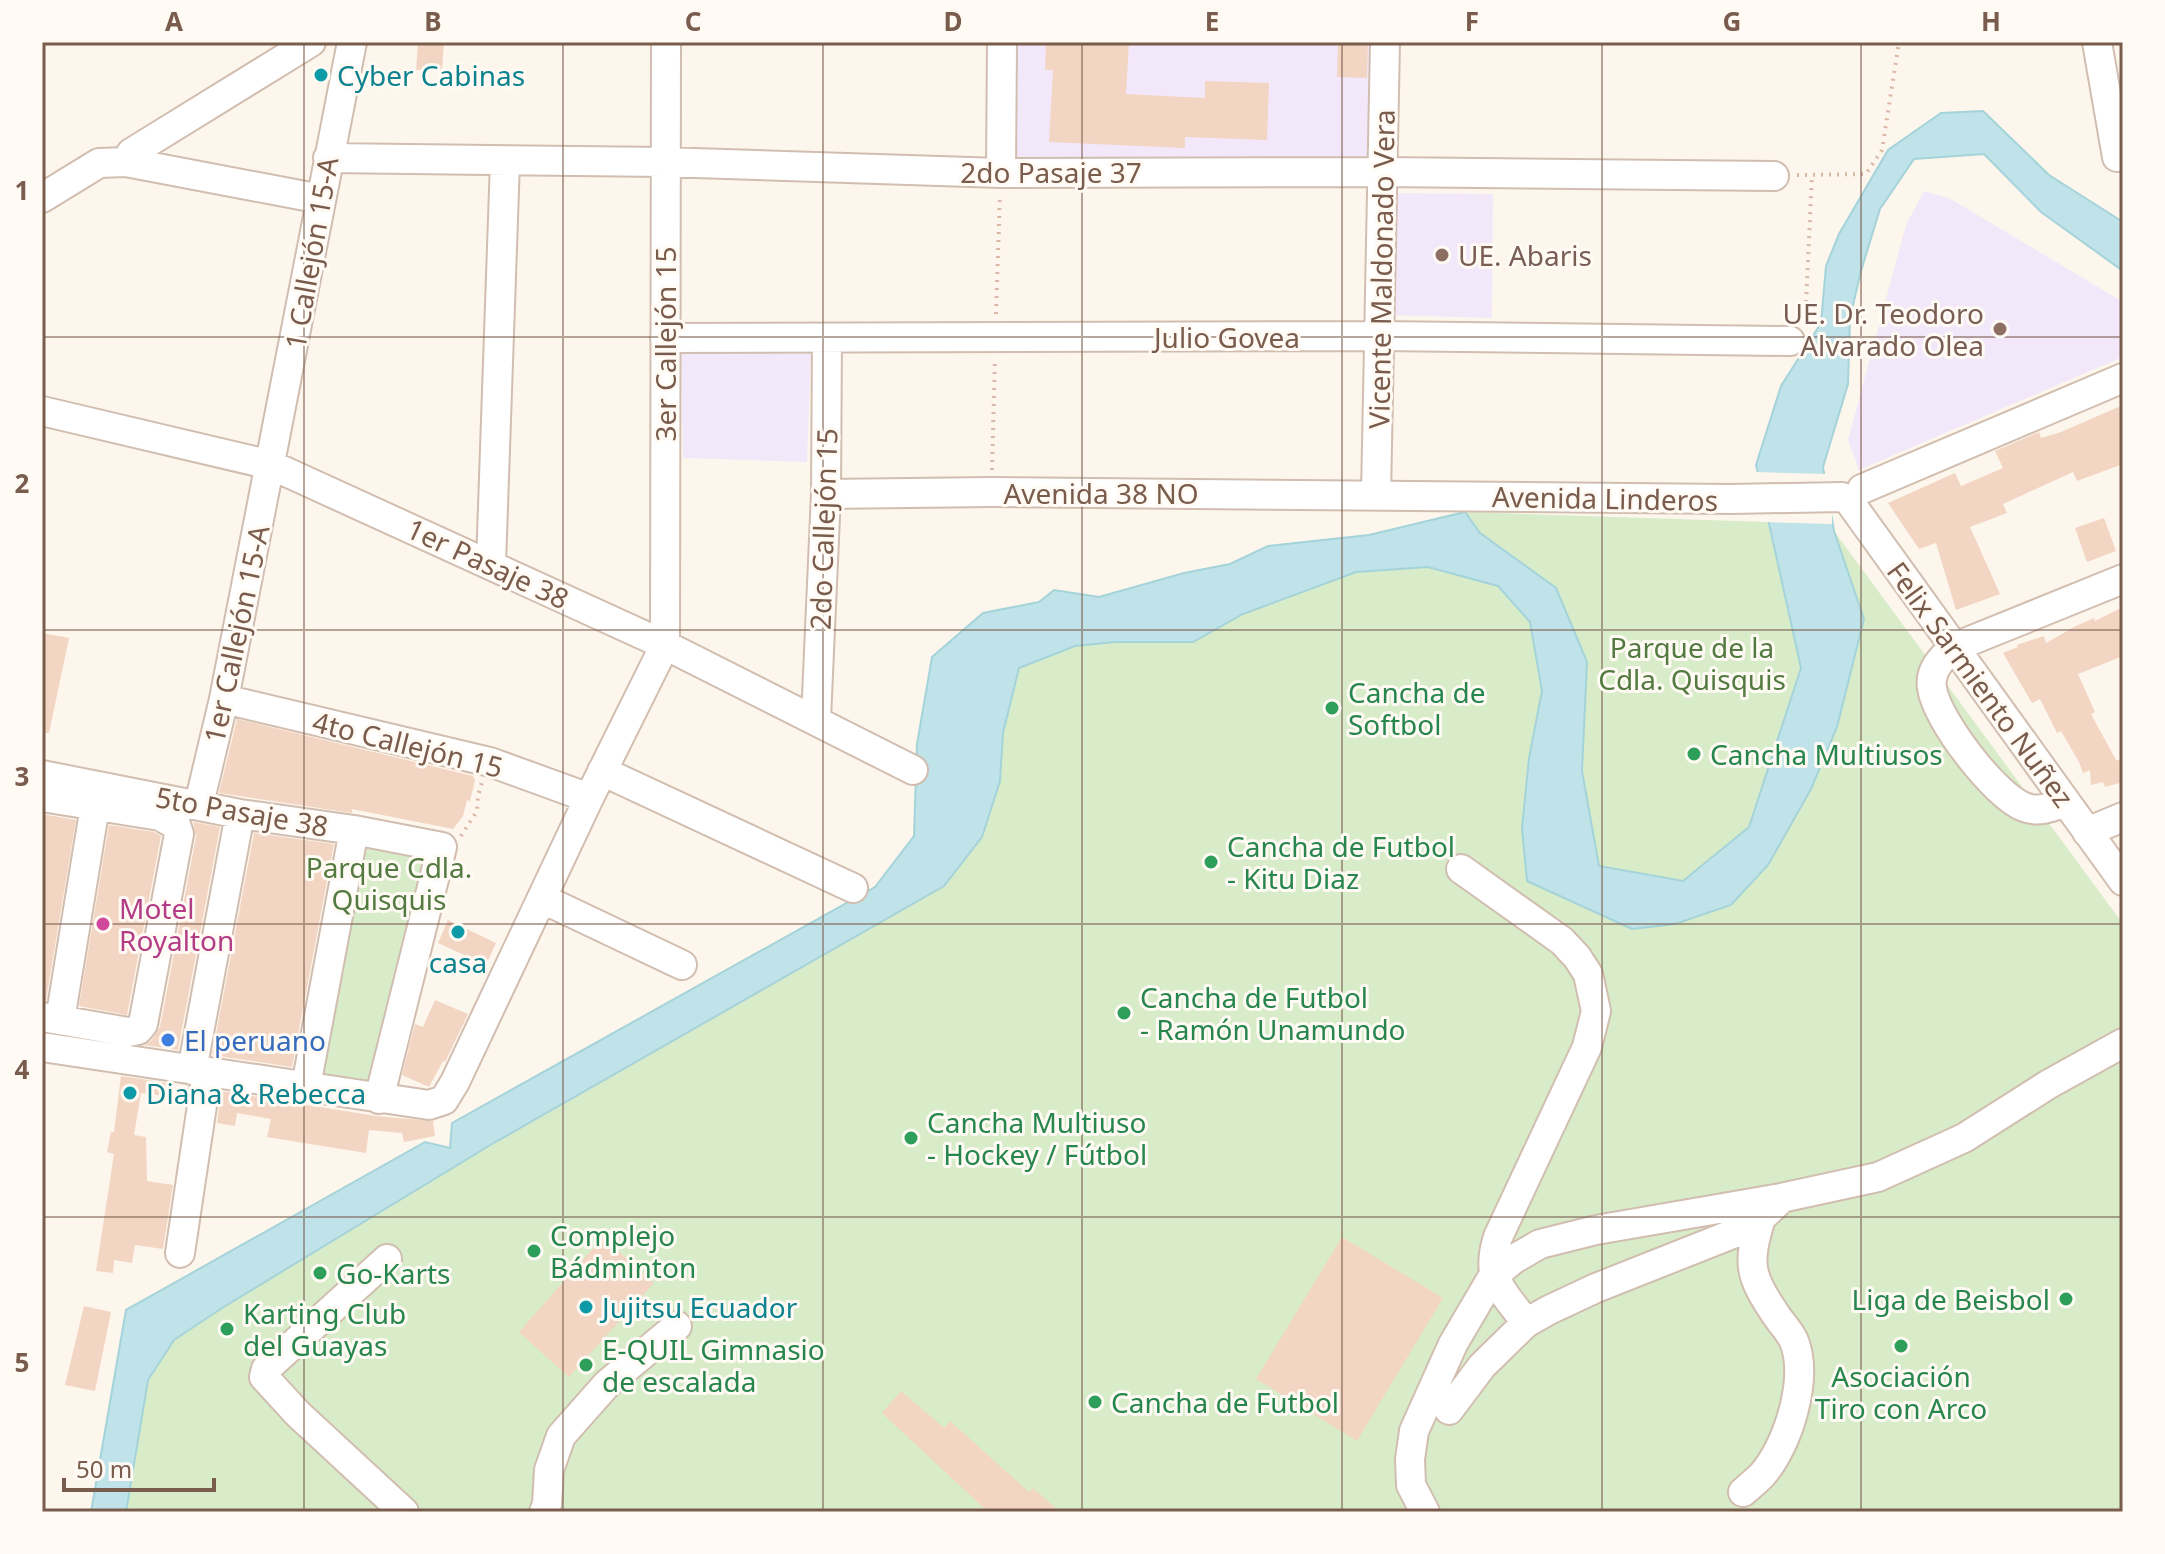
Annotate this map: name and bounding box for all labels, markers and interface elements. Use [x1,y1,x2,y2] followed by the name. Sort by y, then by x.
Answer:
[165,3,183,39] text: A
[424,3,442,39] text: B
[685,3,701,39] text: C
[943,3,963,39] text: D
[1205,3,1219,39] text: E
[1465,3,1479,39] text: F
[1723,3,1741,39] text: G
[1981,3,2001,39] text: H
[337,56,525,94] place label: Cyber Cabinas
[312,66,330,84] marker: Cyber Cabinas
[1359,109,1403,429] street label: Vicente Maldonado Vera
[960,153,1142,191] street label: 2do Pasaje 37
[275,154,347,352] street label: 1 Callejón 15-A
[15,172,29,208] text: 1
[1458,236,1592,274] place label: UE. Abaris
[646,246,684,442] street label: 3er Callejón 15
[1433,246,1451,264] marker: UE. Abaris
[1782,294,1984,364] place label: UE. Dr. Teodoro Alvarado Olea
[1151,318,1300,356] street label: Julio Govea
[1991,320,2009,338] marker: UE. Dr. Teodoro Alvarado Olea
[800,427,846,631] street label: 2do Callejón 15
[15,465,30,501] text: 2
[1003,474,1199,512] street label: Avenida 38 NO
[1492,477,1718,519] street label: Avenida Linderos
[401,509,575,617] street label: 1er Pasaje 38
[194,521,278,747] street label: 1er Callejón 15-A
[1879,554,2083,814] street label: Felix Sarmiento Nuñez
[1598,628,1786,698] park label: Parque de la Cdla. Quisquis
[1348,673,1485,743] place label: Cancha de Softbol
[1323,699,1341,717] marker: Cancha de Softbol
[309,702,507,786] street label: 4to Callejón 15
[1710,735,1943,773] place label: Cancha Multiusos
[1685,745,1703,763] marker: Cancha Multiusos
[15,758,29,794] text: 3
[153,777,331,845] street label: 5to Pasaje 38
[1227,827,1455,897] place label: Cancha de Futbol - Kitu Diaz
[306,848,472,918] park label: Parque Cdla. Quisquis
[1202,853,1220,871] marker: Cancha de Futbol - Kitu Diaz
[119,889,234,959] place label: Motel Royalton
[94,915,112,933] marker: Motel Royalton
[449,923,467,941] marker: casa
[429,943,487,981] place label: casa
[1140,978,1406,1048] place label: Cancha de Futbol - Ramón Unamundo
[1115,1004,1133,1022] marker: Cancha de Futbol - Ramón Unamundo
[184,1021,326,1059] place label: El peruano
[159,1031,177,1049] marker: El peruano
[15,1051,30,1087] text: 4
[146,1074,366,1112] place label: Diana & Rebecca
[121,1084,139,1102] marker: Diana & Rebecca
[927,1103,1147,1173] place label: Cancha Multiuso - Hockey / Fútbol
[902,1129,920,1147] marker: Cancha Multiuso - Hockey / Fútbol
[550,1216,696,1286] place label: Complejo Bádminton
[525,1242,543,1260] marker: Complejo Bádminton
[336,1254,450,1292] place label: Go-Karts
[311,1264,329,1282] marker: Go-Karts
[1852,1280,2050,1318] place label: Liga de Beisbol
[599,1288,798,1326] place label: Jujitsu Ecuador
[2057,1290,2075,1308] marker: Liga de Beisbol
[243,1294,406,1364] place label: Karting Club del Guayas
[577,1298,595,1316] marker: Jujitsu Ecuador
[218,1320,236,1338] marker: Karting Club del Guayas
[602,1330,825,1400] place label: E-QUIL Gimnasio de escalada
[1892,1337,1910,1355] marker: Asociación Tiro con Arco
[15,1344,29,1380] text: 5
[577,1356,595,1374] marker: E-QUIL Gimnasio de escalada
[1815,1357,1987,1427] place label: Asociación Tiro con Arco
[1111,1383,1339,1421] place label: Cancha de Futbol
[1086,1393,1104,1411] marker: Cancha de Futbol
[64,1442,214,1492] scale bar
[76,1452,132,1485] text: 50 m

